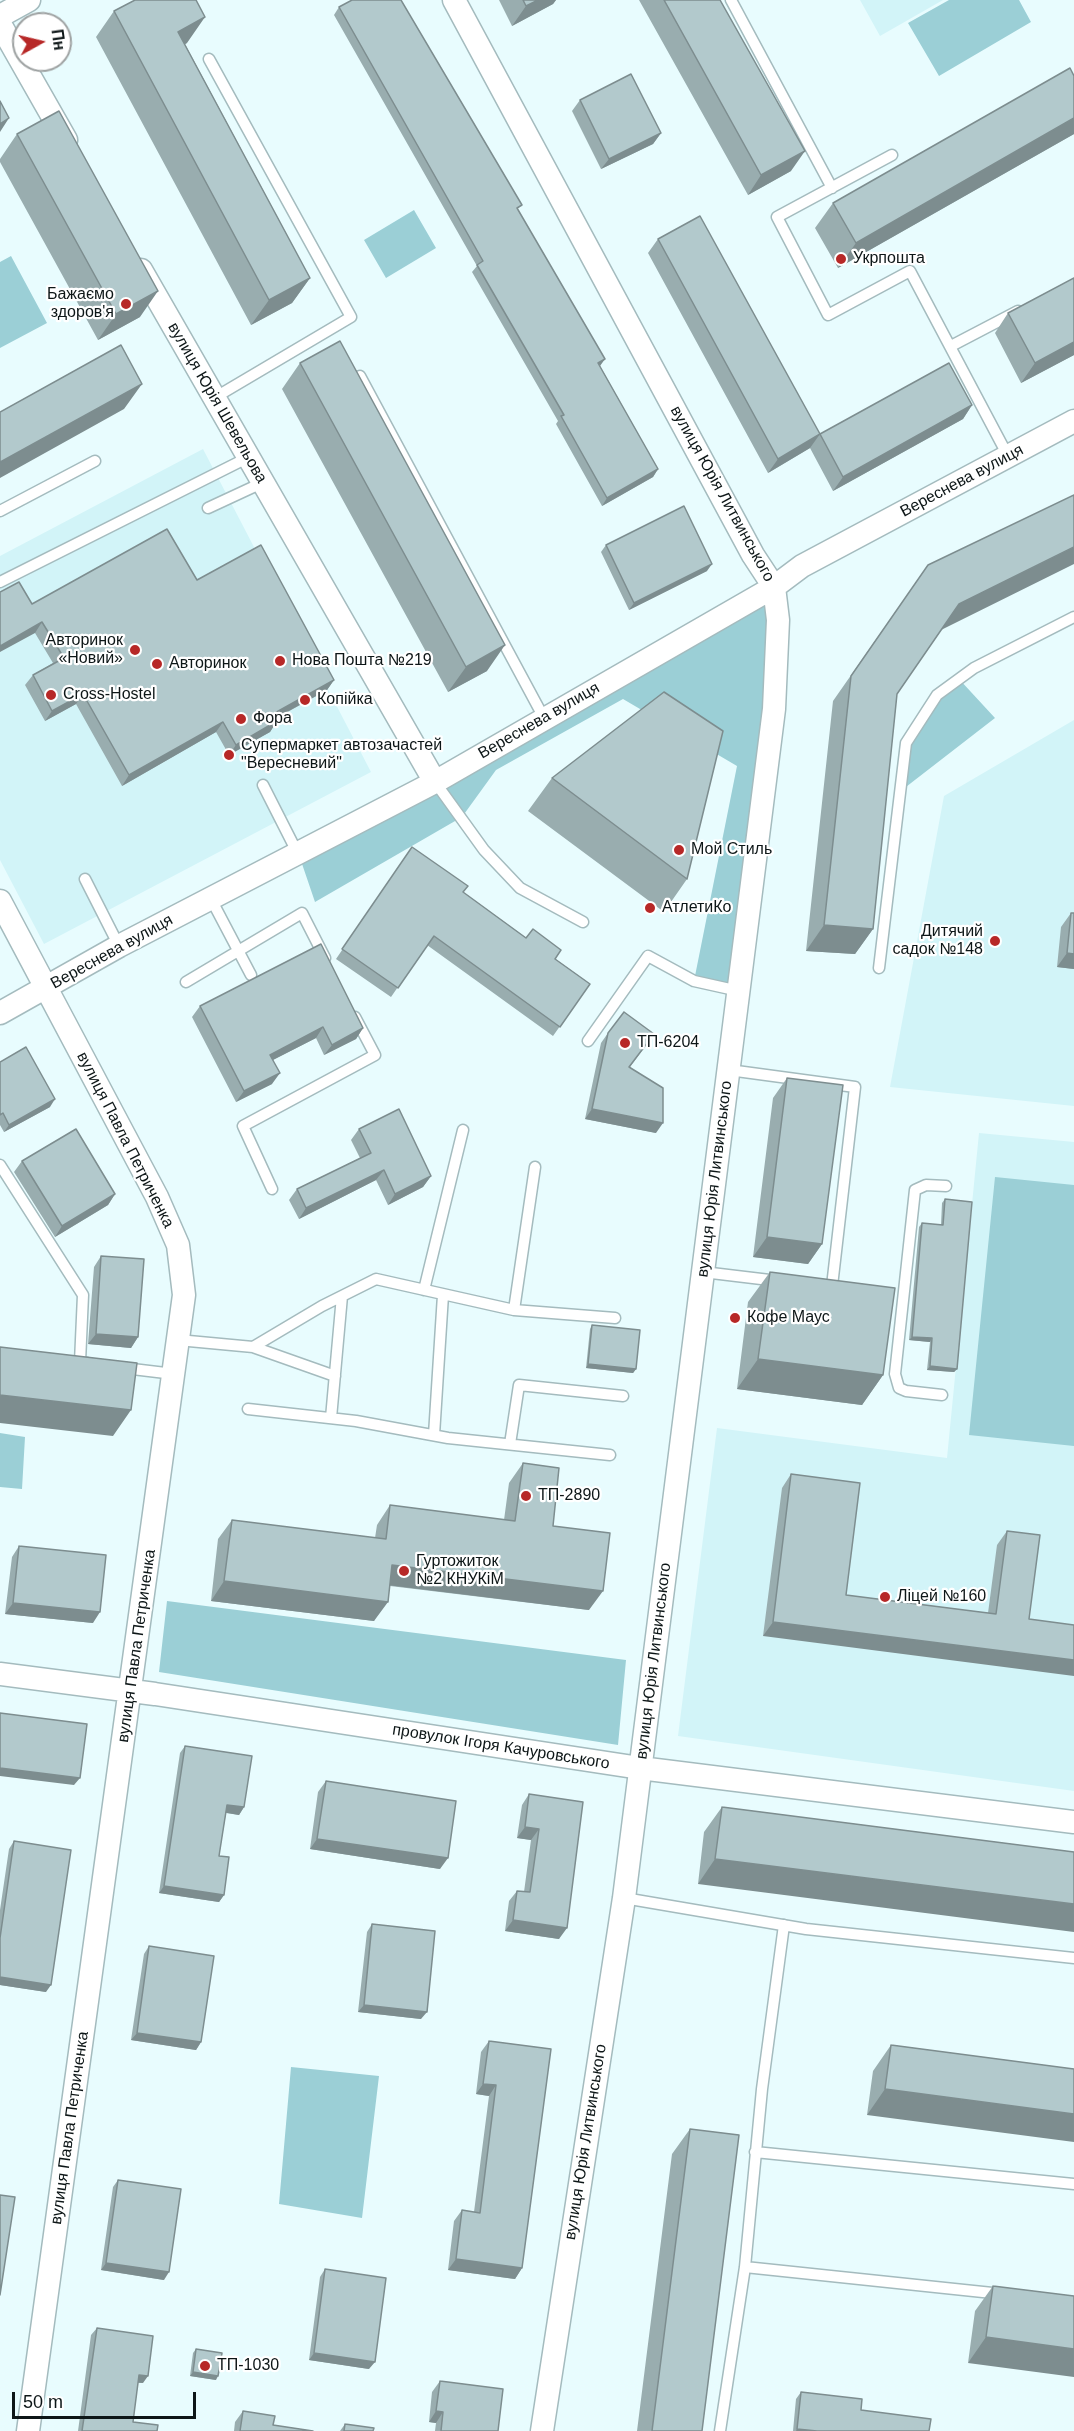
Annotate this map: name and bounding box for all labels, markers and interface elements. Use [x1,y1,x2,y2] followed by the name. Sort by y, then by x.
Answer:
[12,12,72,72] north arrow
[48,28,68,51] text: Пн
[853,249,925,269] place label: Укрпошта
[834,252,848,266] marker: Укрпошта
[47,285,114,323] place label: Бажаємо здоров'я
[119,297,133,311] marker: Бажаємо здоров'я
[163,319,271,487] street label: вулиця Юрія Шевельова
[666,403,778,585] street label: вулиця Юрія Литвинського
[897,440,1027,522] street label: Вереснева вулиця
[46,631,123,669] place label: Авторинок «Новий»
[128,643,142,657] marker: Авторинок «Новий»
[292,651,432,671] place label: Нова Пошта №219
[169,654,246,674] place label: Авторинок
[273,654,287,668] marker: Нова Пошта №219
[150,657,164,671] marker: Авторинок
[475,679,603,763] street label: Вереснева вулиця
[63,685,155,705] place label: Cross-Hostel
[44,688,58,702] marker: Cross-Hostel
[317,690,373,710] place label: Копійка
[298,693,312,707] marker: Копійка
[253,709,292,729] place label: Фора
[234,712,248,726] marker: Фора
[241,736,442,774] place label: Супермаркет автозачастей "Вересневий"
[222,748,236,762] marker: Супермаркет автозачастей "Вересневий"
[691,840,772,860] place label: Мой Стиль
[672,843,686,857] marker: Мой Стиль
[662,898,731,918] place label: АтлетиКо
[643,901,657,915] marker: АтлетиКо
[48,910,176,994] street label: Вереснева вулиця
[893,922,983,960] place label: Дитячий садок №148
[988,934,1002,948] marker: Дитячий садок №148
[637,1033,699,1053] place label: ТП-6204
[618,1036,632,1050] marker: ТП-6204
[72,1049,178,1231] street label: вулиця Павла Петриченка
[693,1080,737,1278] street label: вулиця Юрія Литвинського
[747,1308,830,1328] place label: Кофе Маус
[728,1311,742,1325] marker: Кофе Маус
[538,1486,600,1506] place label: ТП-2890
[519,1489,533,1503] marker: ТП-2890
[114,1548,160,1744] street label: вулиця Павла Петриченка
[416,1552,504,1590] place label: Гуртожиток №2 КНУКіМ
[632,1562,676,1760] street label: вулиця Юрія Литвинського
[397,1564,411,1578] marker: Гуртожиток №2 КНУКіМ
[897,1587,986,1607] place label: Ліцей №160
[878,1590,892,1604] marker: Ліцей №160
[391,1720,611,1774] street label: провулок Ігоря Качуровського
[47,2030,93,2226] street label: вулиця Павла Петриченка
[561,2043,611,2241] street label: вулиця Юрія Литвинського
[217,2356,279,2376] place label: ТП-1030
[198,2359,212,2373] marker: ТП-1030
[15,2380,200,2418] scale bar
[23,2392,63,2412] text: 50 m

